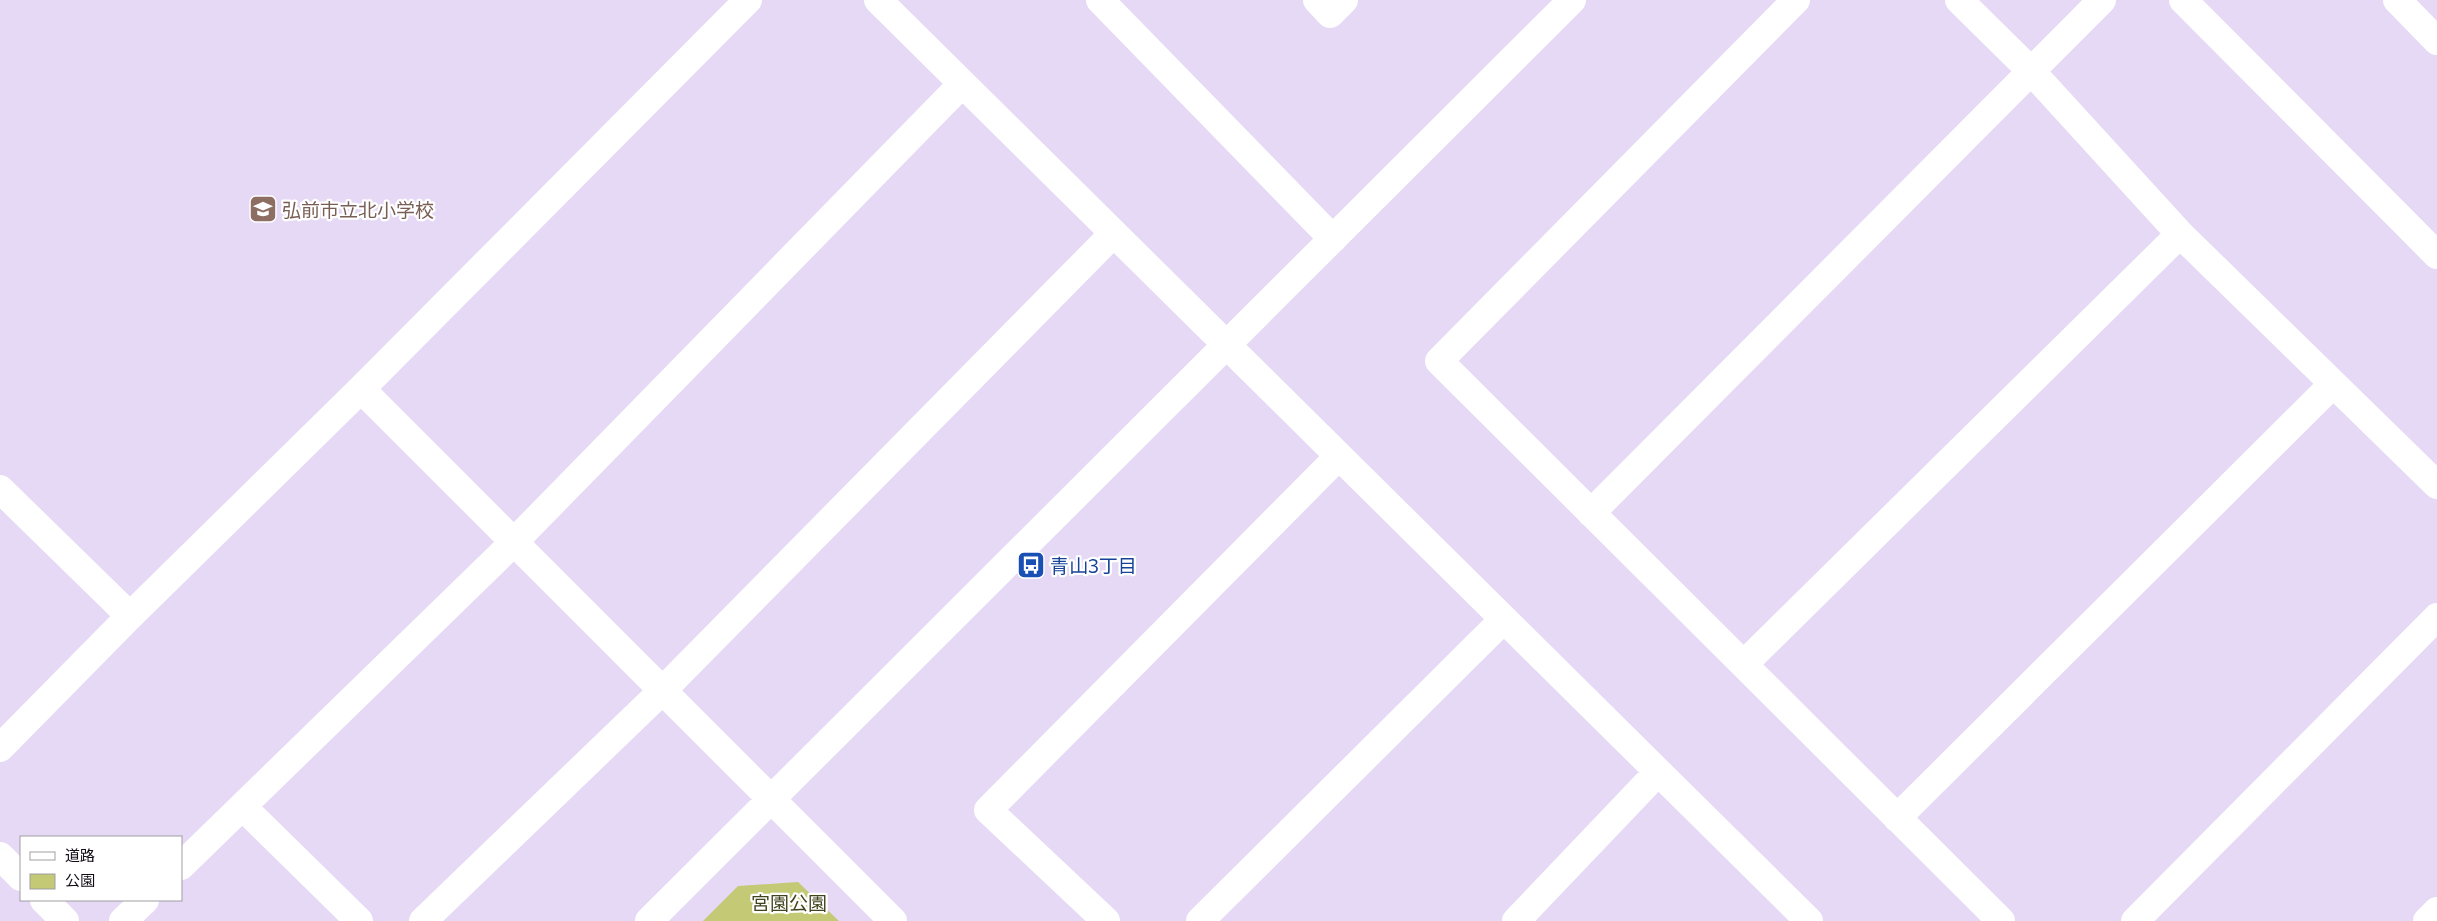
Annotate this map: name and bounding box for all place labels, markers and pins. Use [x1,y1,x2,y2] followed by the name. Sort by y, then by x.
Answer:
[248,194,278,224] school or university icon: 弘前市立北小学校
[282,198,434,221] place label: 弘前市立北小学校
[1016,550,1046,580] bus stop icon: 青山3丁目
[1050,554,1137,577] place label: 青山3丁目

